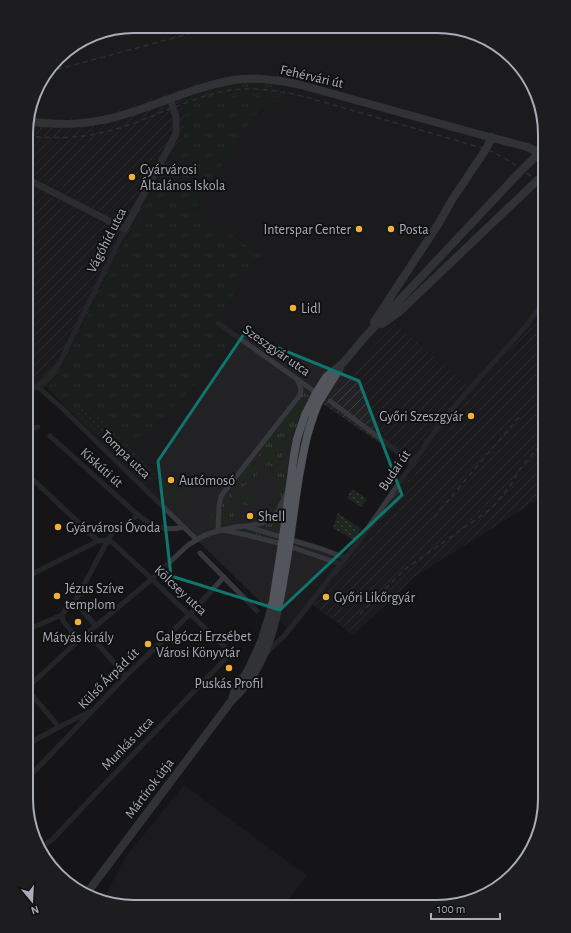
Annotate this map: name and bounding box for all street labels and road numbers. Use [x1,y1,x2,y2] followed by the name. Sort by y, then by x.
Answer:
[279,63,345,91] street label: Fehérvári út
[85,205,129,275] street label: Vágóhíd utca
[240,323,313,379] street label: Szeszgyár utca
[98,428,153,482] street label: Tompa utca
[77,445,126,491] street label: Kiskúti út
[376,447,414,493] street label: Budai út
[151,563,210,619] street label: Kölcsey utca
[73,643,142,712] street label: Külső Árpád út
[99,714,157,773] street label: Munkás utca
[123,755,177,821] street label: Mártírok útja

